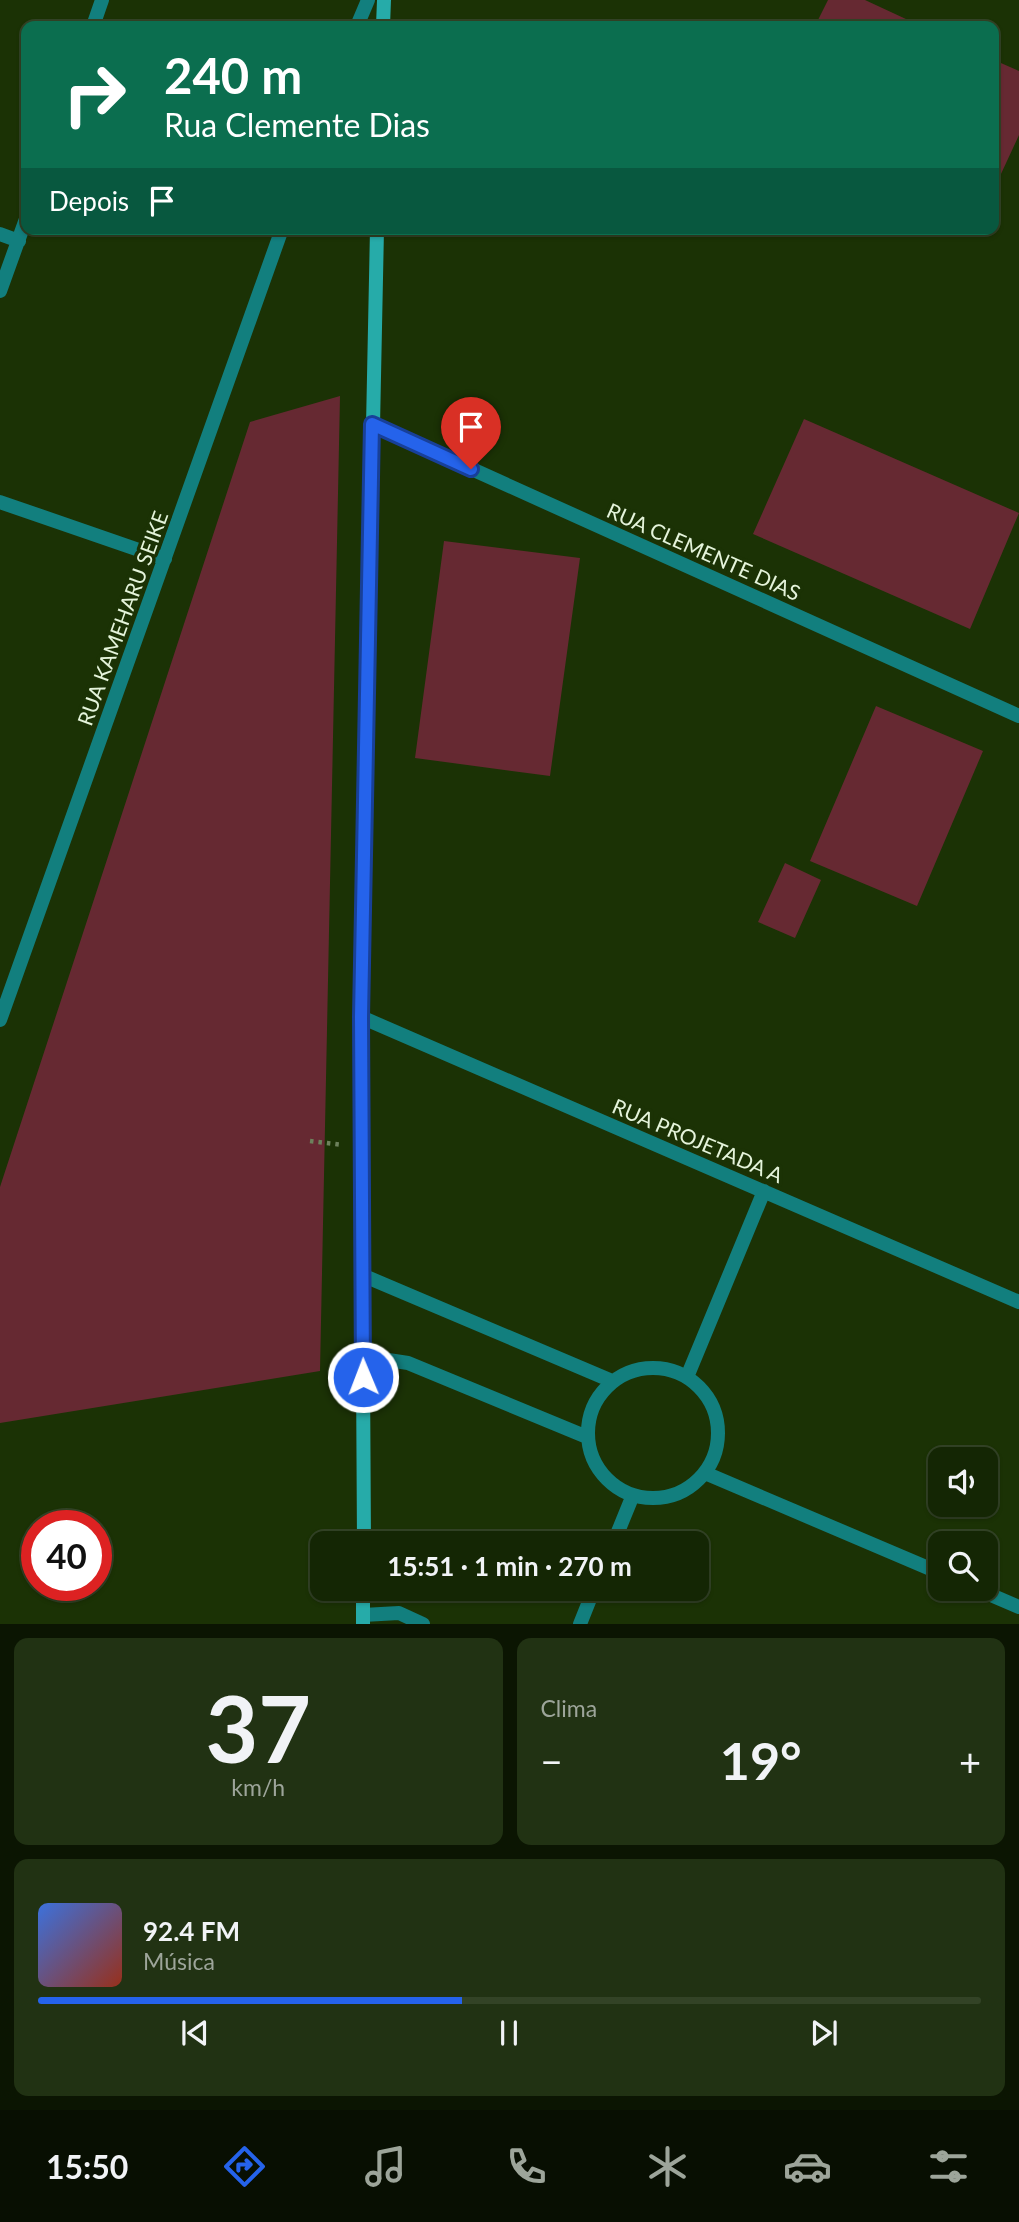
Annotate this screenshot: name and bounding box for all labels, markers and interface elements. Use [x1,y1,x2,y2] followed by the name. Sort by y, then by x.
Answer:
[164,46,302,104] text: 240 m
[49,49,140,140] icon: right
[164,105,430,144] text: Rua Clemente Dias
[143,182,181,220] icon: arrive
[49,185,129,217] text: Depois
[441,397,501,469] pin
[452,408,490,446] icon: arrive
[603,497,805,605] street label: RUA CLEMENTE DIAS
[72,507,172,729] street label: RUA KAMEHARU SEIKE
[609,1093,788,1188] street label: RUA PROJETADA A
[326,1340,400,1414] position arrow
[928,1447,998,1601] map controls
[928,1447,998,1517] button: sound
[21,1510,112,1601] speed limit sign: 40
[928,1531,998,1601] button: search
[387,1550,632,1582] text: 15:51 · 1 min · 270 m
[205,1673,311,1782] text: 37
[541,1694,597,1722] text: Clima
[720,1729,802,1791] text: 19°
[541,1738,563,1784] text: −
[959,1738,981,1784] text: +
[231,1773,285,1801] text: km/h
[143,1915,240,1947] text: 92.4 FM
[143,1947,215,1975] text: Música
[176,2014,214,2052] icon: previous
[490,2014,528,2052] icon: pause
[805,2014,843,2052] icon: next
[220,2142,269,2191] icon: directions
[361,2142,410,2191] icon: music
[502,2142,551,2191] icon: phone
[643,2142,692,2191] icon: climate
[783,2142,832,2191] icon: car
[924,2142,973,2191] icon: filters
[46,2147,128,2186] text: 15:50

